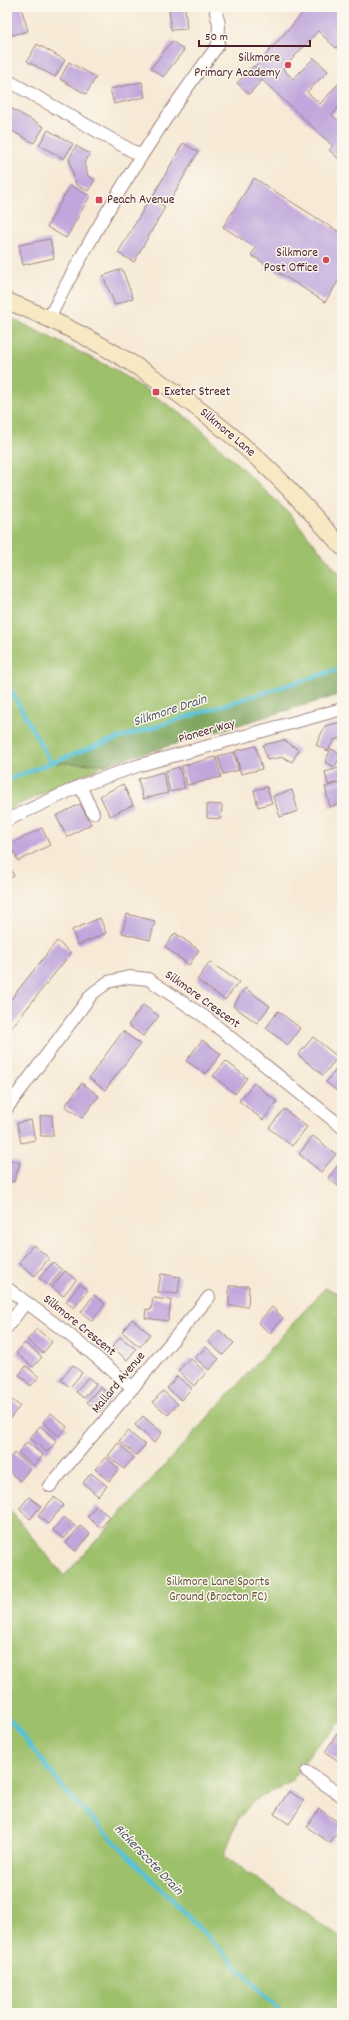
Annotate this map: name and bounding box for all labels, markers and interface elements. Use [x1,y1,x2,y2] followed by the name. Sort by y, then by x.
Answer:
[199,22,310,48] scale bar
[205,29,228,46] text: 50 m
[194,49,281,83] place label: Silkmore Primary Academy
[283,60,293,70] marker: Silkmore Primary Academy
[107,191,175,210] place label: Peach Avenue
[94,195,104,205] marker: Peach Avenue
[264,244,318,278] place label: Silkmore Post Office
[321,255,331,265] marker: Silkmore Post Office
[164,383,231,402] place label: Exeter Street
[151,387,161,397] marker: Exeter Street
[195,404,259,462] street label: Silkmore Lane
[131,690,210,732] water label: Silkmore Drain
[176,715,238,749] street label: Pioneer Way
[160,966,244,1034] street label: Silkmore Crescent
[38,1291,120,1361] street label: Silkmore Crescent
[87,1348,151,1418] street label: Mallard Avenue
[166,1573,270,1607] park label: Silkmore Lane Sports Ground (Brocton FC)
[109,1820,188,1901] water label: Rickerscote Drain

